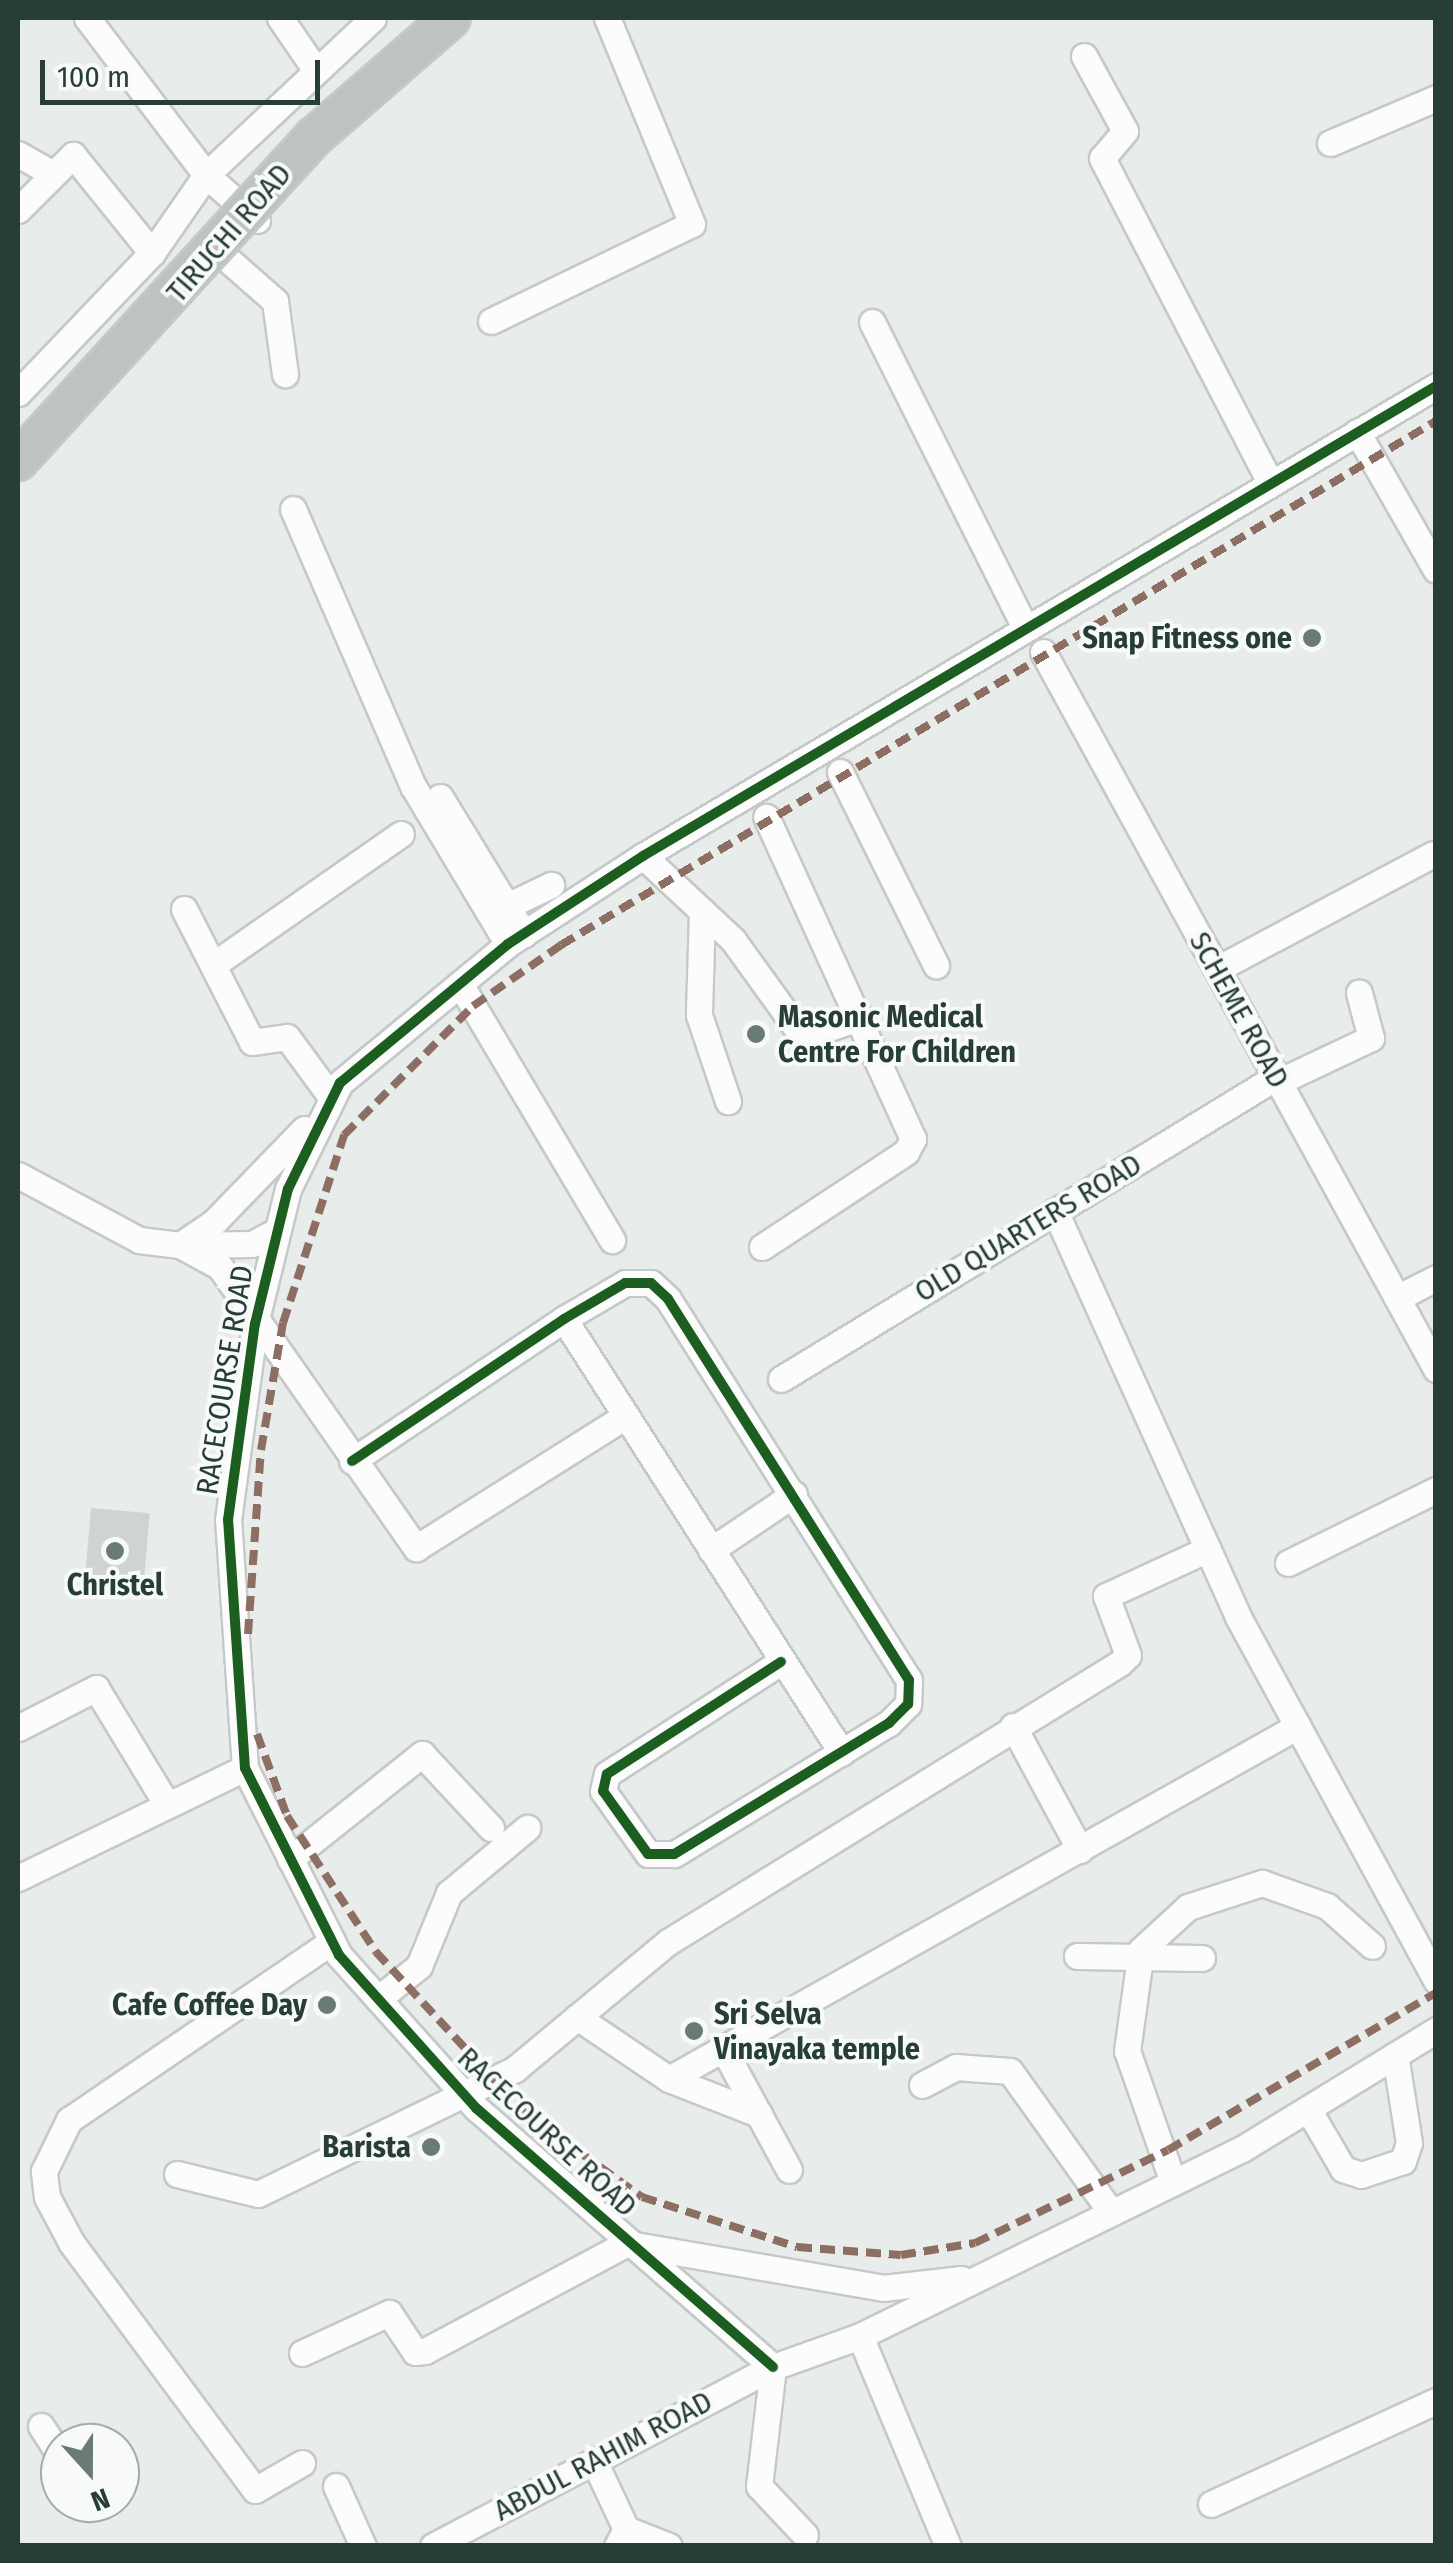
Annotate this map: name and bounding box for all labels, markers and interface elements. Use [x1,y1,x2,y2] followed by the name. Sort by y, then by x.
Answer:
[45,40,325,102] scale bar
[57,59,130,95] text: 100 m
[159,156,299,310] street label: TIRUCHI ROAD
[1082,620,1292,656] place label: Snap Fitness one
[1301,627,1323,649] marker: Snap Fitness one
[1181,926,1297,1094] street label: SCHEME ROAD
[778,999,1016,1070] place label: Masonic Medical Centre For Children
[743,1021,769,1047] marker: Masonic Medical Centre For Children
[908,1146,1148,1310] street label: OLD QUARTERS ROAD
[189,1263,261,1497] street label: RACECOURSE ROAD
[104,1540,126,1562] marker: Christel
[67,1567,163,1603] place label: Christel
[112,1987,307,2023] place label: Cafe Coffee Day
[316,1994,338,2016] marker: Cafe Coffee Day
[714,1996,920,2066] place label: Sri Selva Vinayaka temple
[683,2020,705,2042] marker: Sri Selva Vinayaka temple
[450,2040,644,2224] street label: RACECOURSE ROAD
[322,2129,411,2165] place label: Barista
[420,2136,442,2158] marker: Barista
[488,2383,718,2529] street label: ABDUL RAHIM ROAD
[40,2423,140,2523] north arrow
[86,2481,114,2518] text: N

